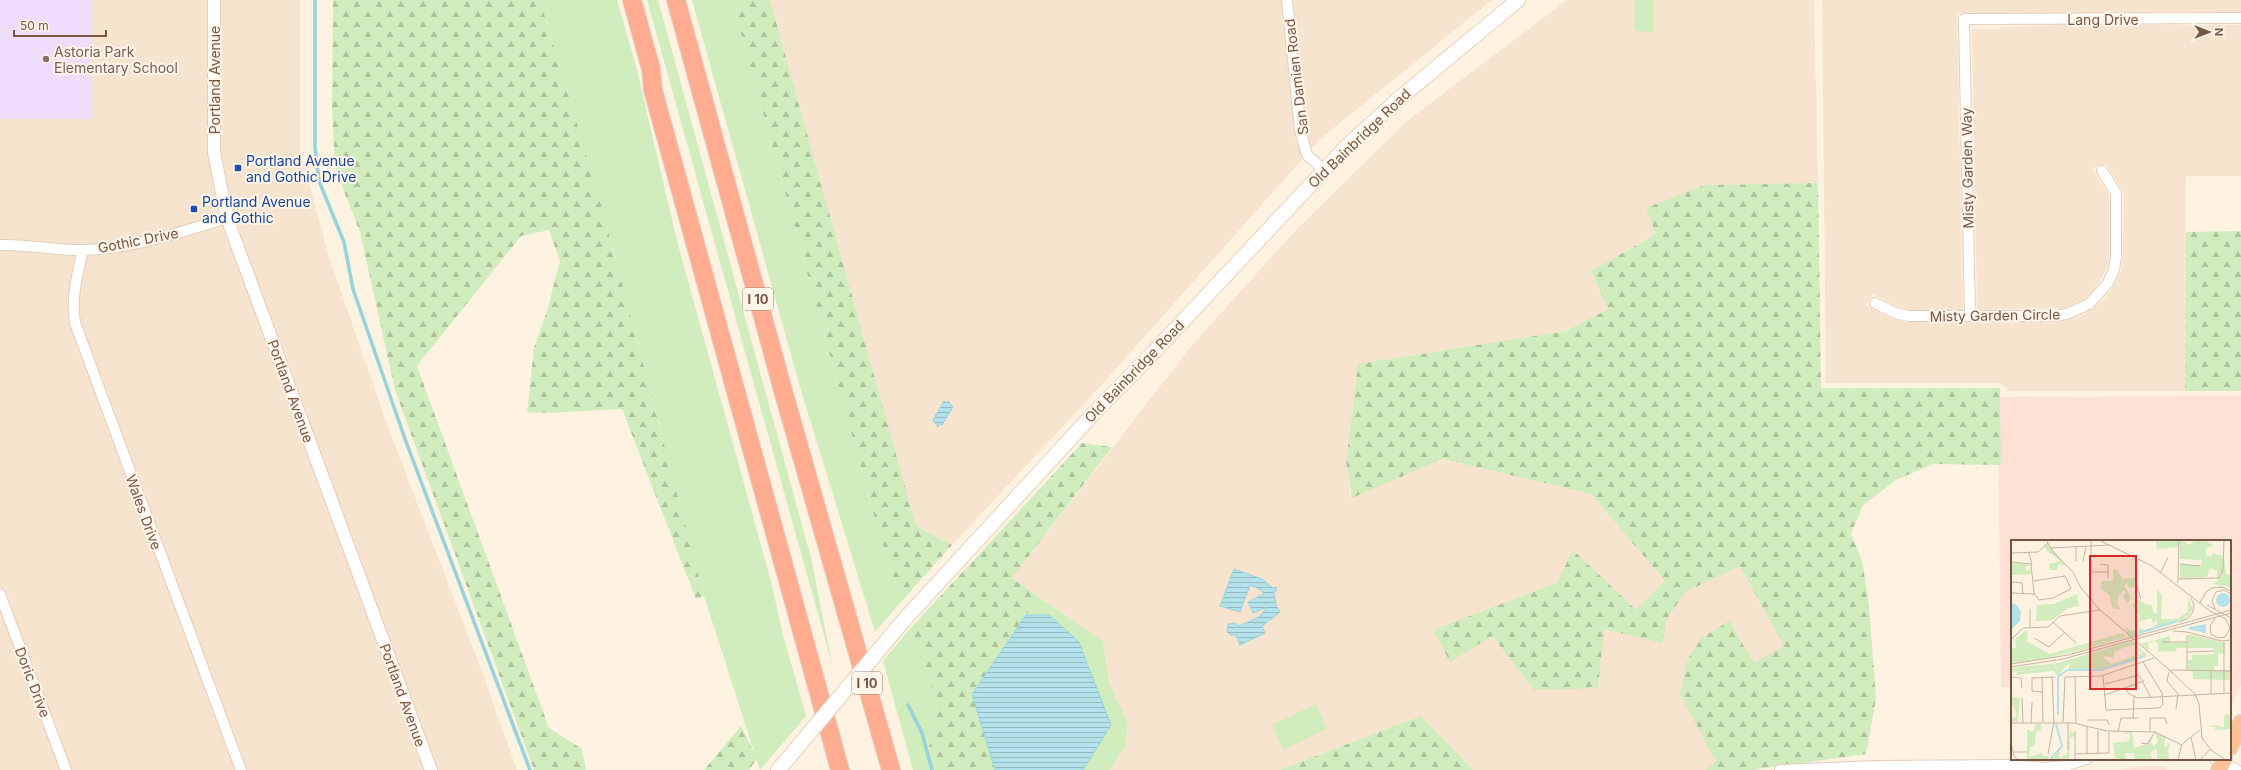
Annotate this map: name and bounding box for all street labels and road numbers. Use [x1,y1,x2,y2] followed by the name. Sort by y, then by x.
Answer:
[2067,11,2139,28] street label: Lang Drive
[1280,18,1312,136] street label: San Damien Road
[206,26,223,134] street label: Portland Avenue
[1304,85,1414,191] street label: Old Bainbridge Road
[1957,107,1977,229] street label: Misty Garden Way
[96,224,180,256] street label: Gothic Drive
[743,288,773,310] road number: I 10
[1930,305,2060,325] street label: Misty Garden Circle
[1081,316,1187,426] street label: Old Bainbridge Road
[264,337,318,445] street label: Portland Avenue
[123,472,165,552] street label: Wales Drive
[376,641,430,749] street label: Portland Avenue
[12,644,54,720] street label: Doric Drive
[852,672,882,694] road number: I 10

